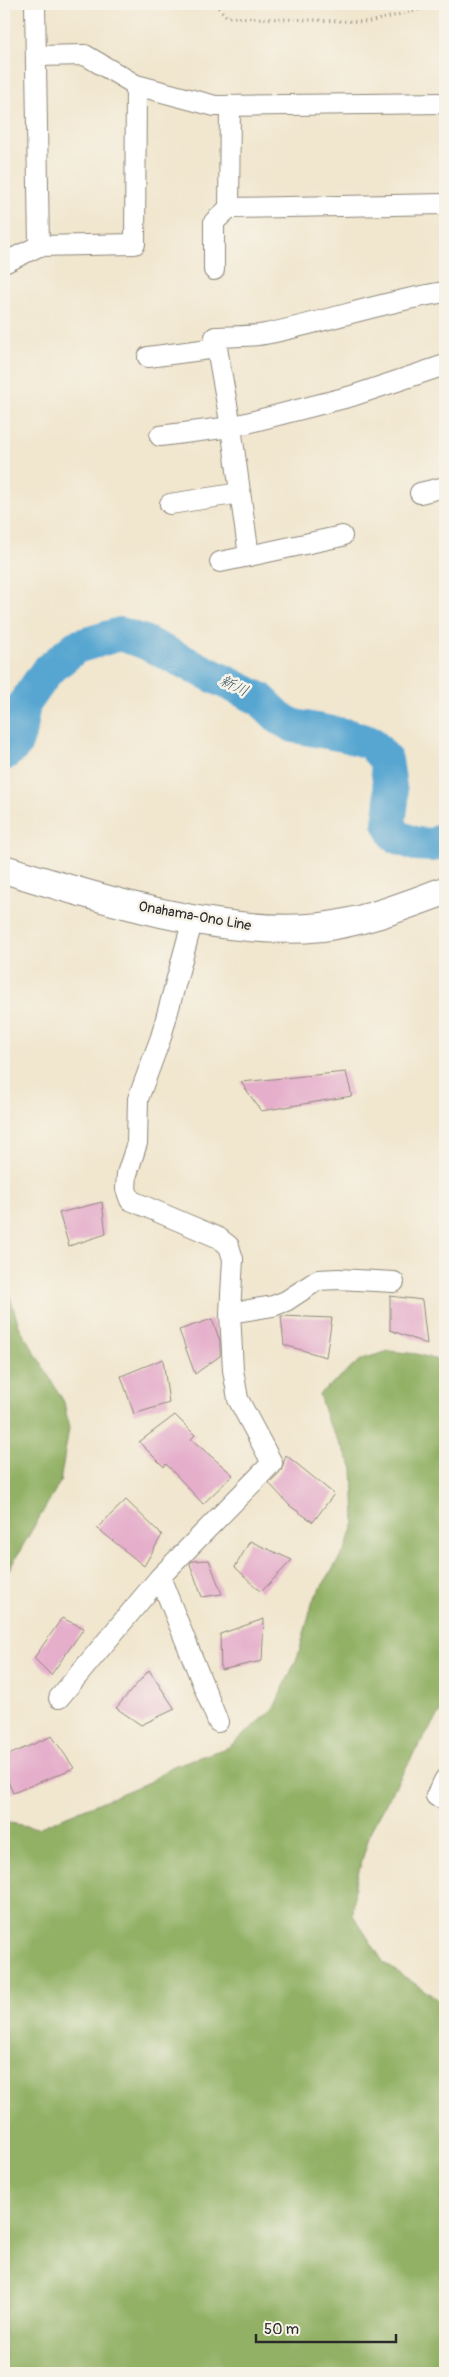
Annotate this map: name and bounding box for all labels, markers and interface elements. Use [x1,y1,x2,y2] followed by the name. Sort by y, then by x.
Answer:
[216,671,252,701] water label: 新川
[137,898,253,934] street label: Onahama-Ono Line
[256,2312,396,2344] scale bar
[264,2320,299,2339] text: 50 m

